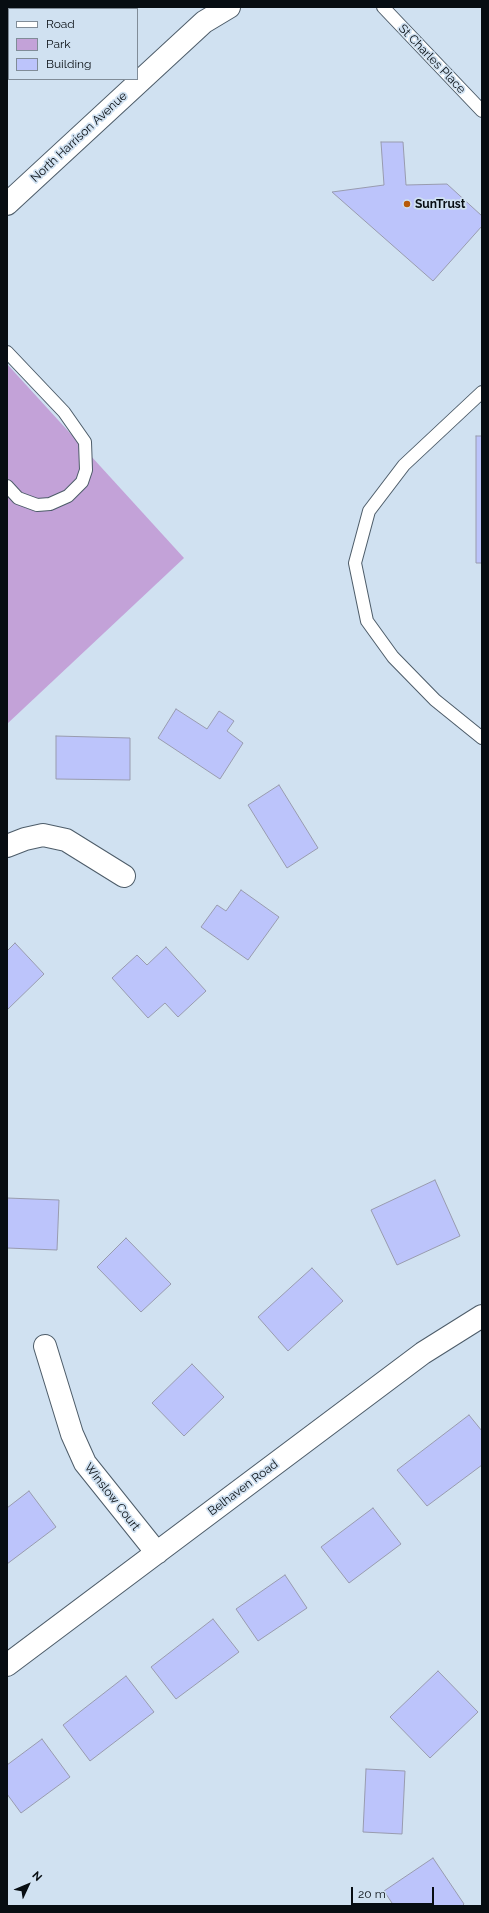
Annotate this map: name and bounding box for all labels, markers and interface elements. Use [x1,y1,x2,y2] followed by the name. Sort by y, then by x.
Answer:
[8,8,138,80] legend
[46,17,75,31] text: Road
[395,22,469,96] street label: St Charles Place
[46,37,71,51] text: Park
[46,57,92,71] text: Building
[28,89,130,185] street label: North Harrison Avenue
[415,197,465,211] place label: SunTrust
[402,199,412,209] marker: SunTrust
[205,1457,281,1519] street label: Belhaven Road
[81,1460,143,1534] street label: Winslow Court
[8,1865,48,1905] north arrow
[29,1869,45,1884] text: N
[353,1879,436,1905] scale bar
[358,1887,386,1901] text: 20 m

